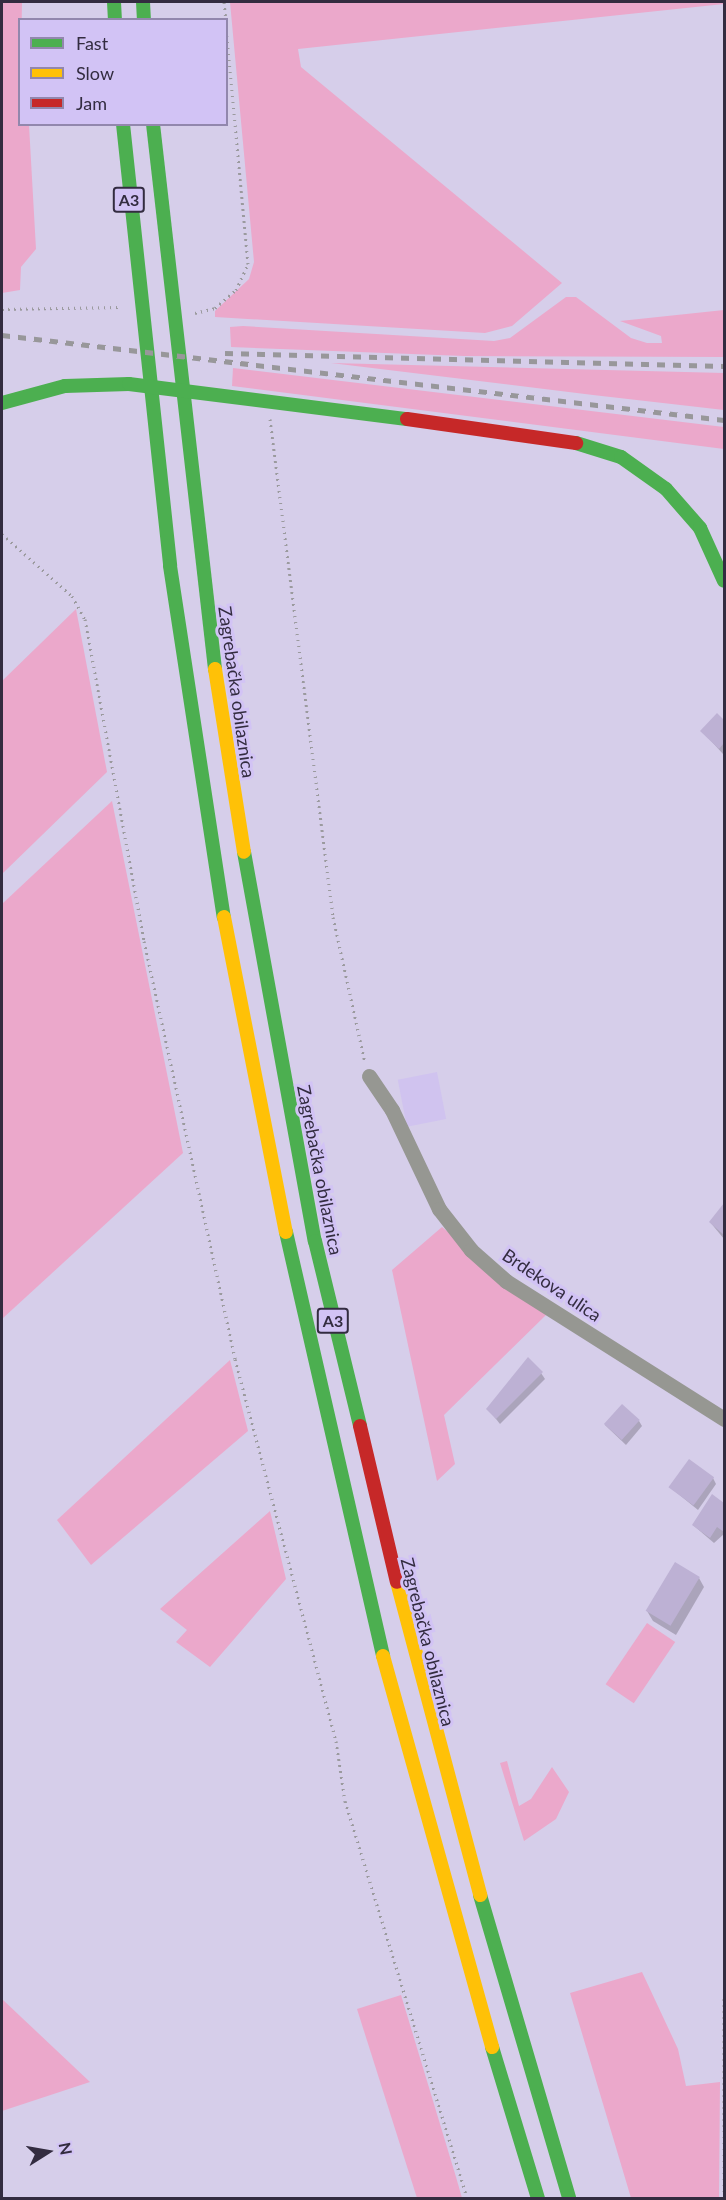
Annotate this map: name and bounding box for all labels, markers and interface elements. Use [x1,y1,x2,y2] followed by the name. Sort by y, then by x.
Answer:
[18,18,228,126] legend
[76,32,108,54] text: Fast
[76,62,114,84] text: Slow
[76,92,107,114] text: Jam
[112,187,146,213] road number: A3
[214,605,260,779] street label: Zagrebačka obilaznica
[293,1083,347,1257] street label: Zagrebačka obilaznica
[498,1244,606,1326] street label: Brdekova ulica
[316,1308,350,1334] road number: A3
[397,1555,459,1729] street label: Zagrebačka obilaznica
[18,2122,78,2182] north arrow
[56,2141,77,2156] text: N

